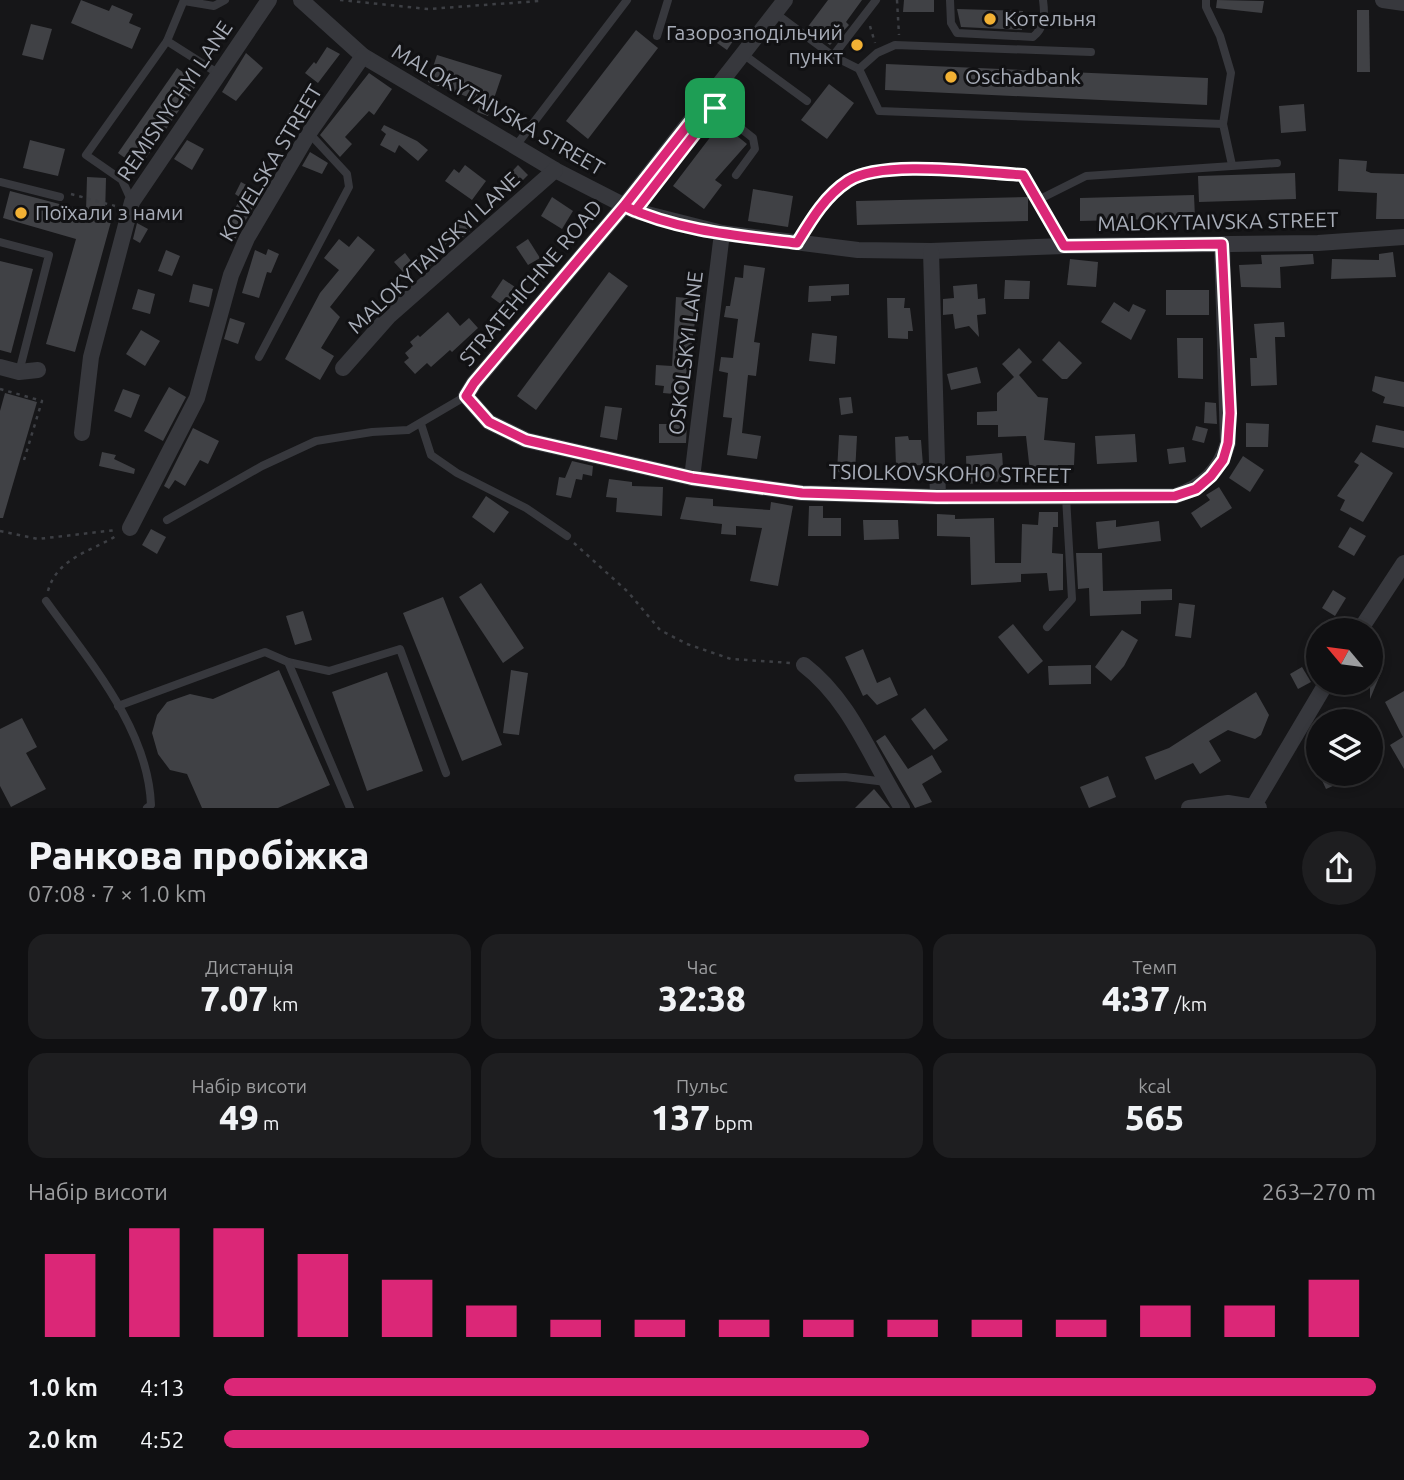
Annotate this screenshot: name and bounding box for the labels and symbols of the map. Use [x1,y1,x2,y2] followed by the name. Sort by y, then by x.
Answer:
[1004,6,1096,30] place label: Котельня
[982,11,998,27] marker: Котельня
[112,16,237,185] street label: REMISNYCHYI LANE
[666,20,844,68] place label: Газорозподільчий пункт
[849,37,865,53] marker: Газорозподільчий пункт
[388,38,609,180] street label: MALOKYTAIVSKA STREET
[965,64,1081,88] place label: Oschadbank
[943,69,959,85] marker: Oschadbank
[685,78,745,138] pin
[214,80,327,245] street label: KOVELSKA STREET
[343,167,524,338] street label: MALOKYTAIVSKYI LANE
[454,195,607,370] street label: STRATEHICHNE ROAD
[35,200,183,224] place label: Поїхали з нами
[13,205,29,221] marker: Поїхали з нами
[1097,207,1339,235] street label: MALOKYTAIVSKA STREET
[663,269,707,436] street label: OSKOLSKYI LANE
[828,459,1072,487] street label: TSIOLKOVSKOHO STREET
[1306,618,1382,695] north arrow

